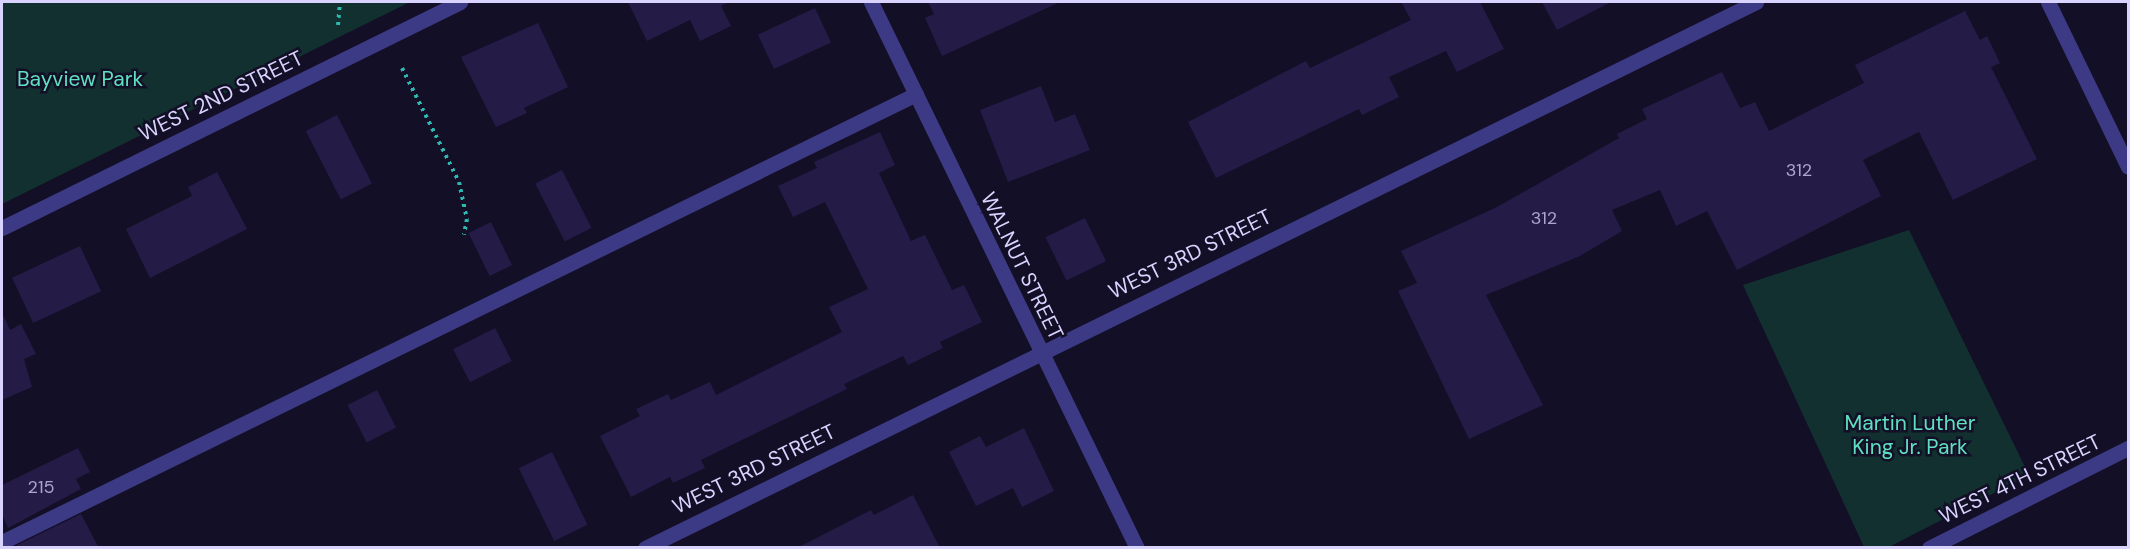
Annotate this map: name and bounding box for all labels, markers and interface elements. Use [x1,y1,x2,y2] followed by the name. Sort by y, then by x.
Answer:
[135,45,307,147] street label: WEST 2ND STREET
[17,66,143,92] park label: Bayview Park
[1786,159,1812,181] house number: 312
[975,188,1069,344] street label: WALNUT STREET
[1105,204,1275,304] street label: WEST 3RD STREET
[1531,207,1557,229] house number: 312
[1845,410,1975,460] park label: Martin Luther King Jr. Park
[669,419,839,519] street label: WEST 3RD STREET
[1935,429,2105,529] street label: WEST 4TH STREET
[28,476,54,498] house number: 215

